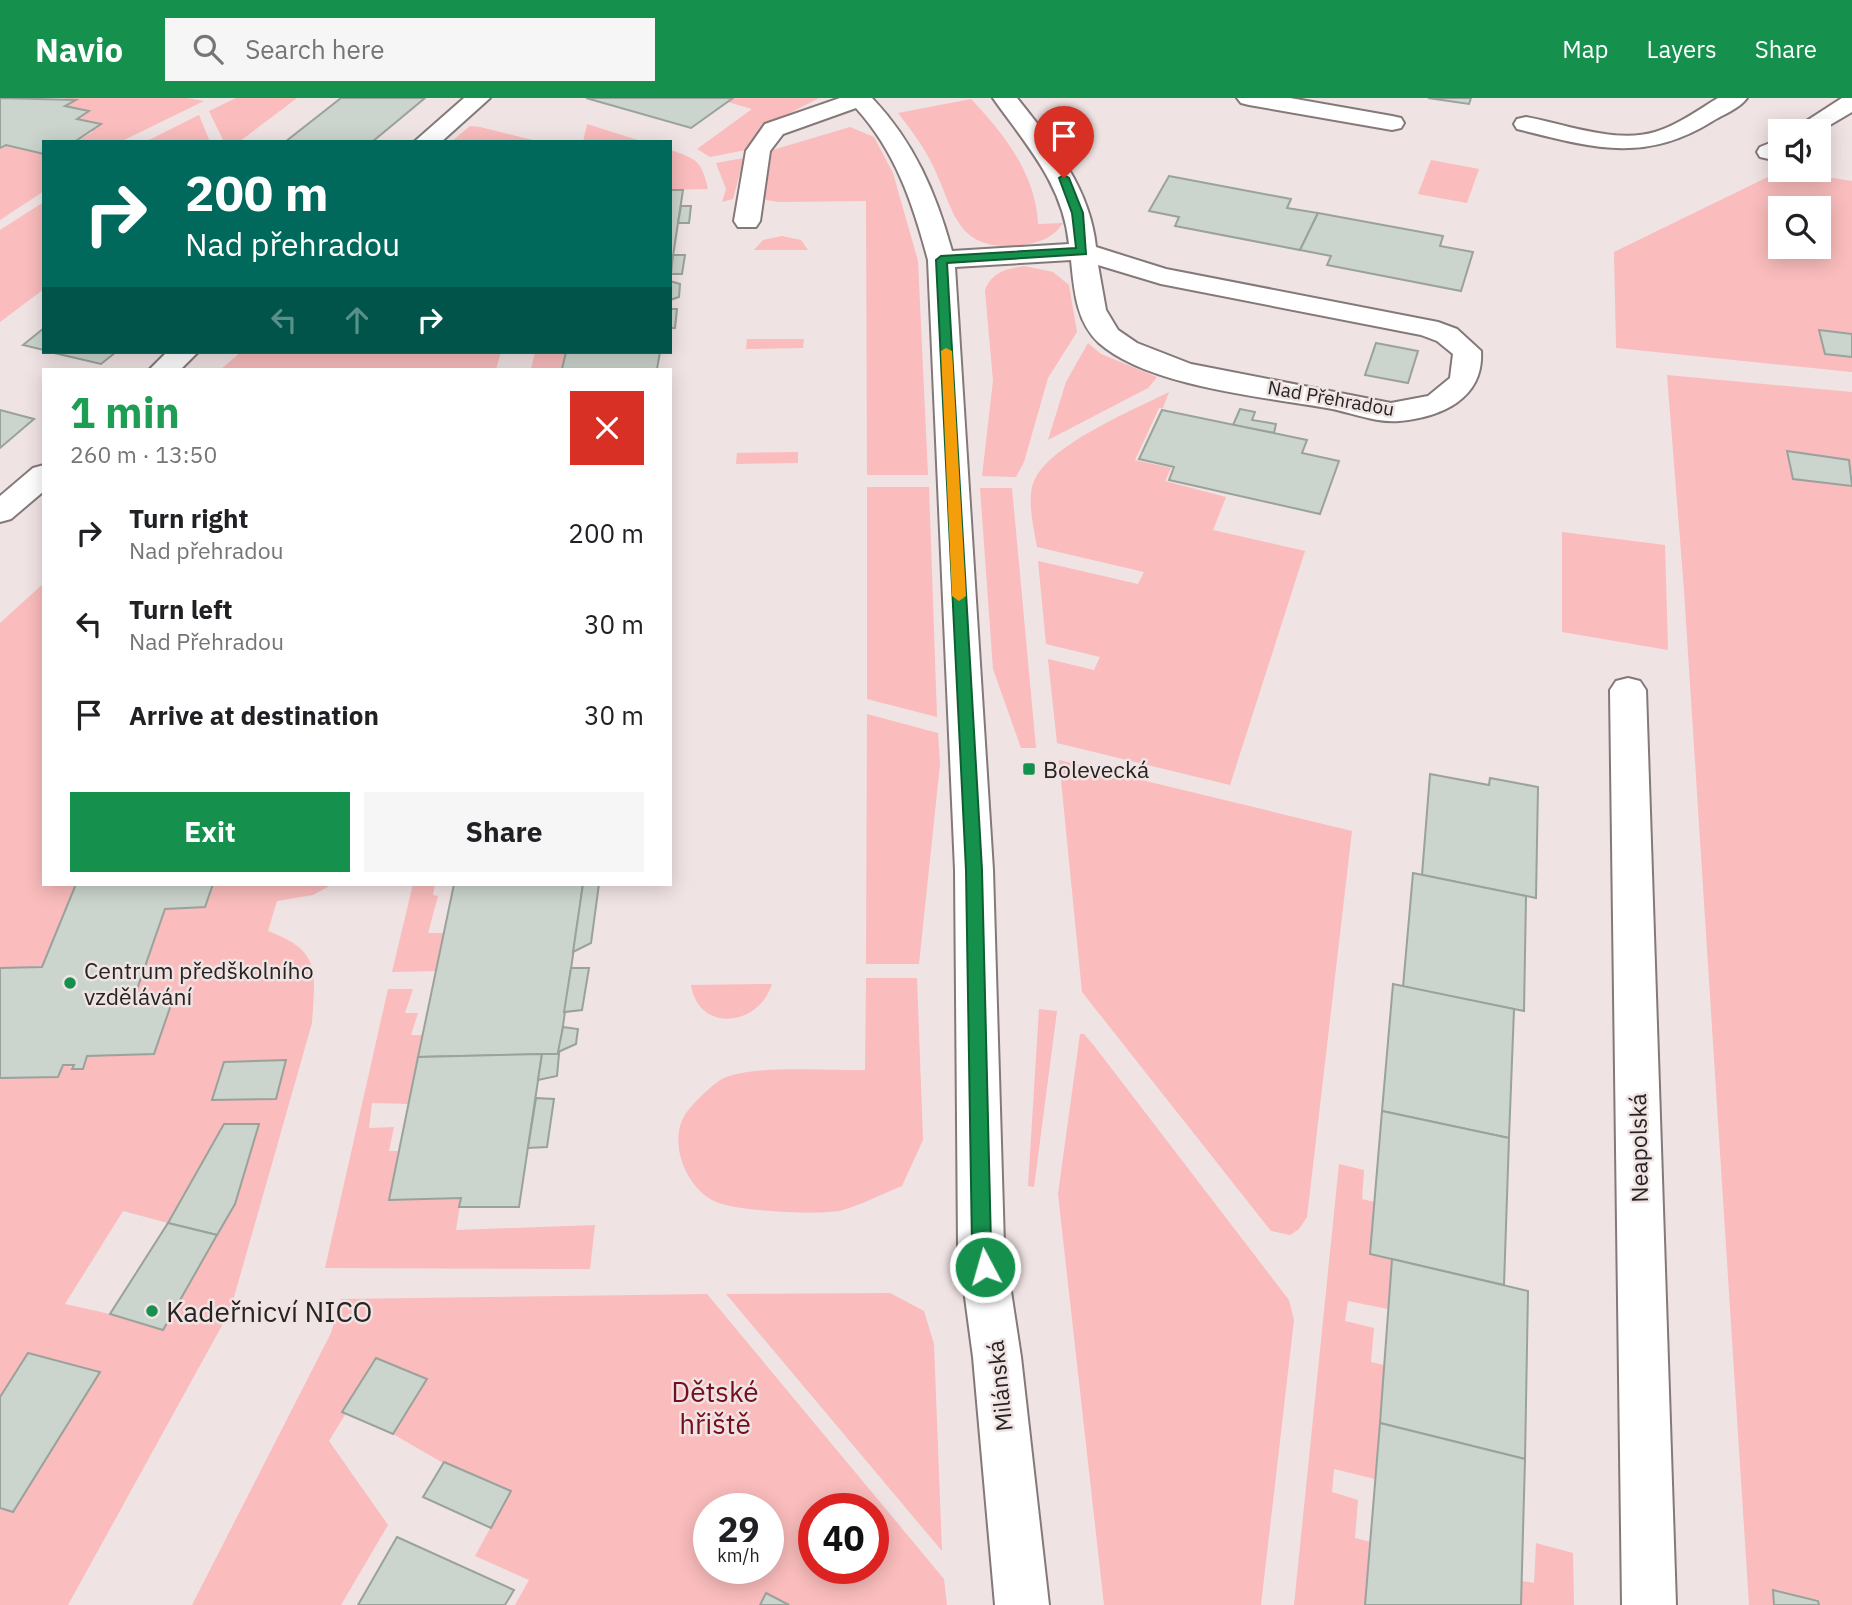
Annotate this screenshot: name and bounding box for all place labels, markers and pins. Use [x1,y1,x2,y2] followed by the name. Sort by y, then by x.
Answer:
[1034,106,1094,178] pin
[1043,754,1149,784] place label: Bolevecká
[1021,761,1037,777] marker: Bolevecká
[84,955,314,1011] place label: Centrum předškolního vzdělávání
[62,975,78,991] marker: Centrum předškolního vzdělávání
[166,1293,372,1330] place label: Kadeřnicví NICO
[144,1303,160,1319] marker: Kadeřnicví NICO

